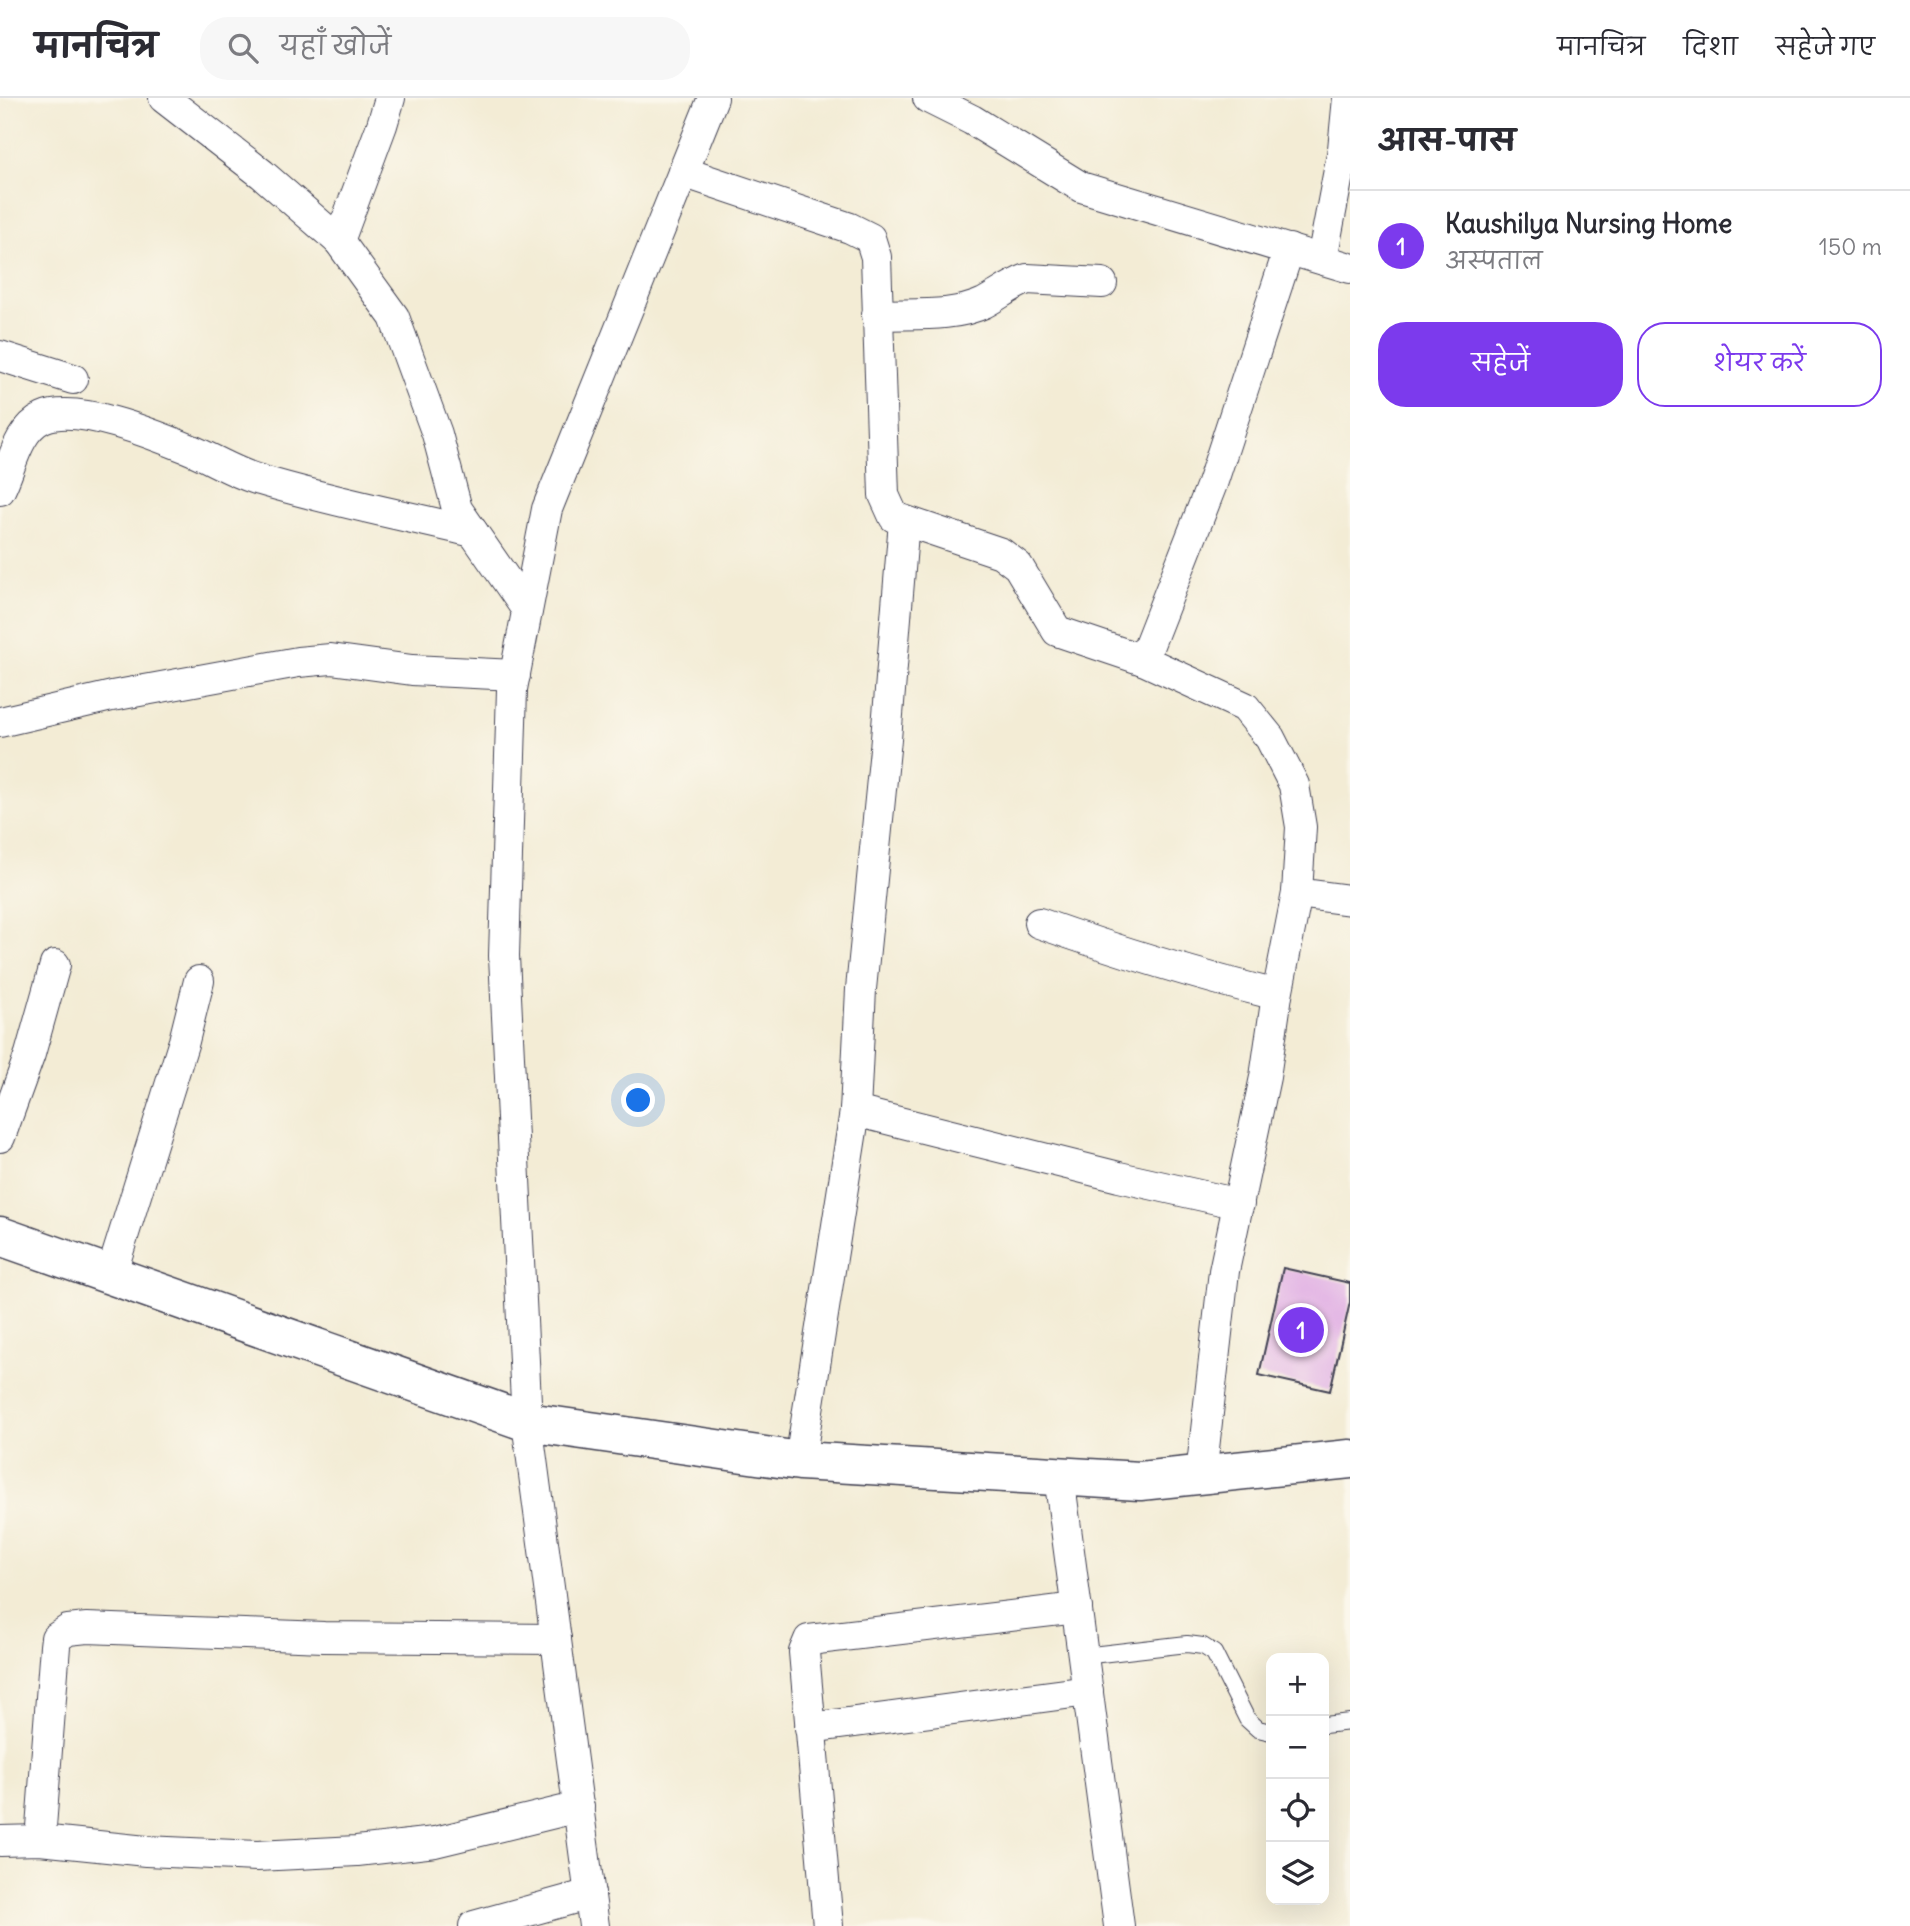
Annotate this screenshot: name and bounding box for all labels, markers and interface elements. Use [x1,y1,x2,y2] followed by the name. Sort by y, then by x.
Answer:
[200,17,690,80] search box
[35,24,158,66] text: मानचित्र
[224,29,262,67] icon: search
[280,29,391,62] text: यहाँ खोजें
[1557,31,1645,61] text: मानचित्र
[1683,31,1738,61] text: दिशा
[1776,31,1875,61] text: सहेजे गए
[1378,121,1516,159] text: आस-पास
[1445,207,1732,240] text: Kaushilya Nursing Home
[1396,232,1406,261] text: 1
[1819,232,1882,261] text: 150 m
[1445,246,1543,275] text: अस्पताल
[1378,322,1623,407] button: सहेजें
[1637,322,1882,407] button: शेयर करें
[621,1083,655,1117] your location
[1278,1304,1324,1356] pin: 1
[1266,1653,1329,1905] map controls
[1266,1653,1329,1716] button: +
[1266,1716,1329,1779] button: −
[1266,1779,1329,1842] button: locate
[1266,1842,1329,1905] button: layers

